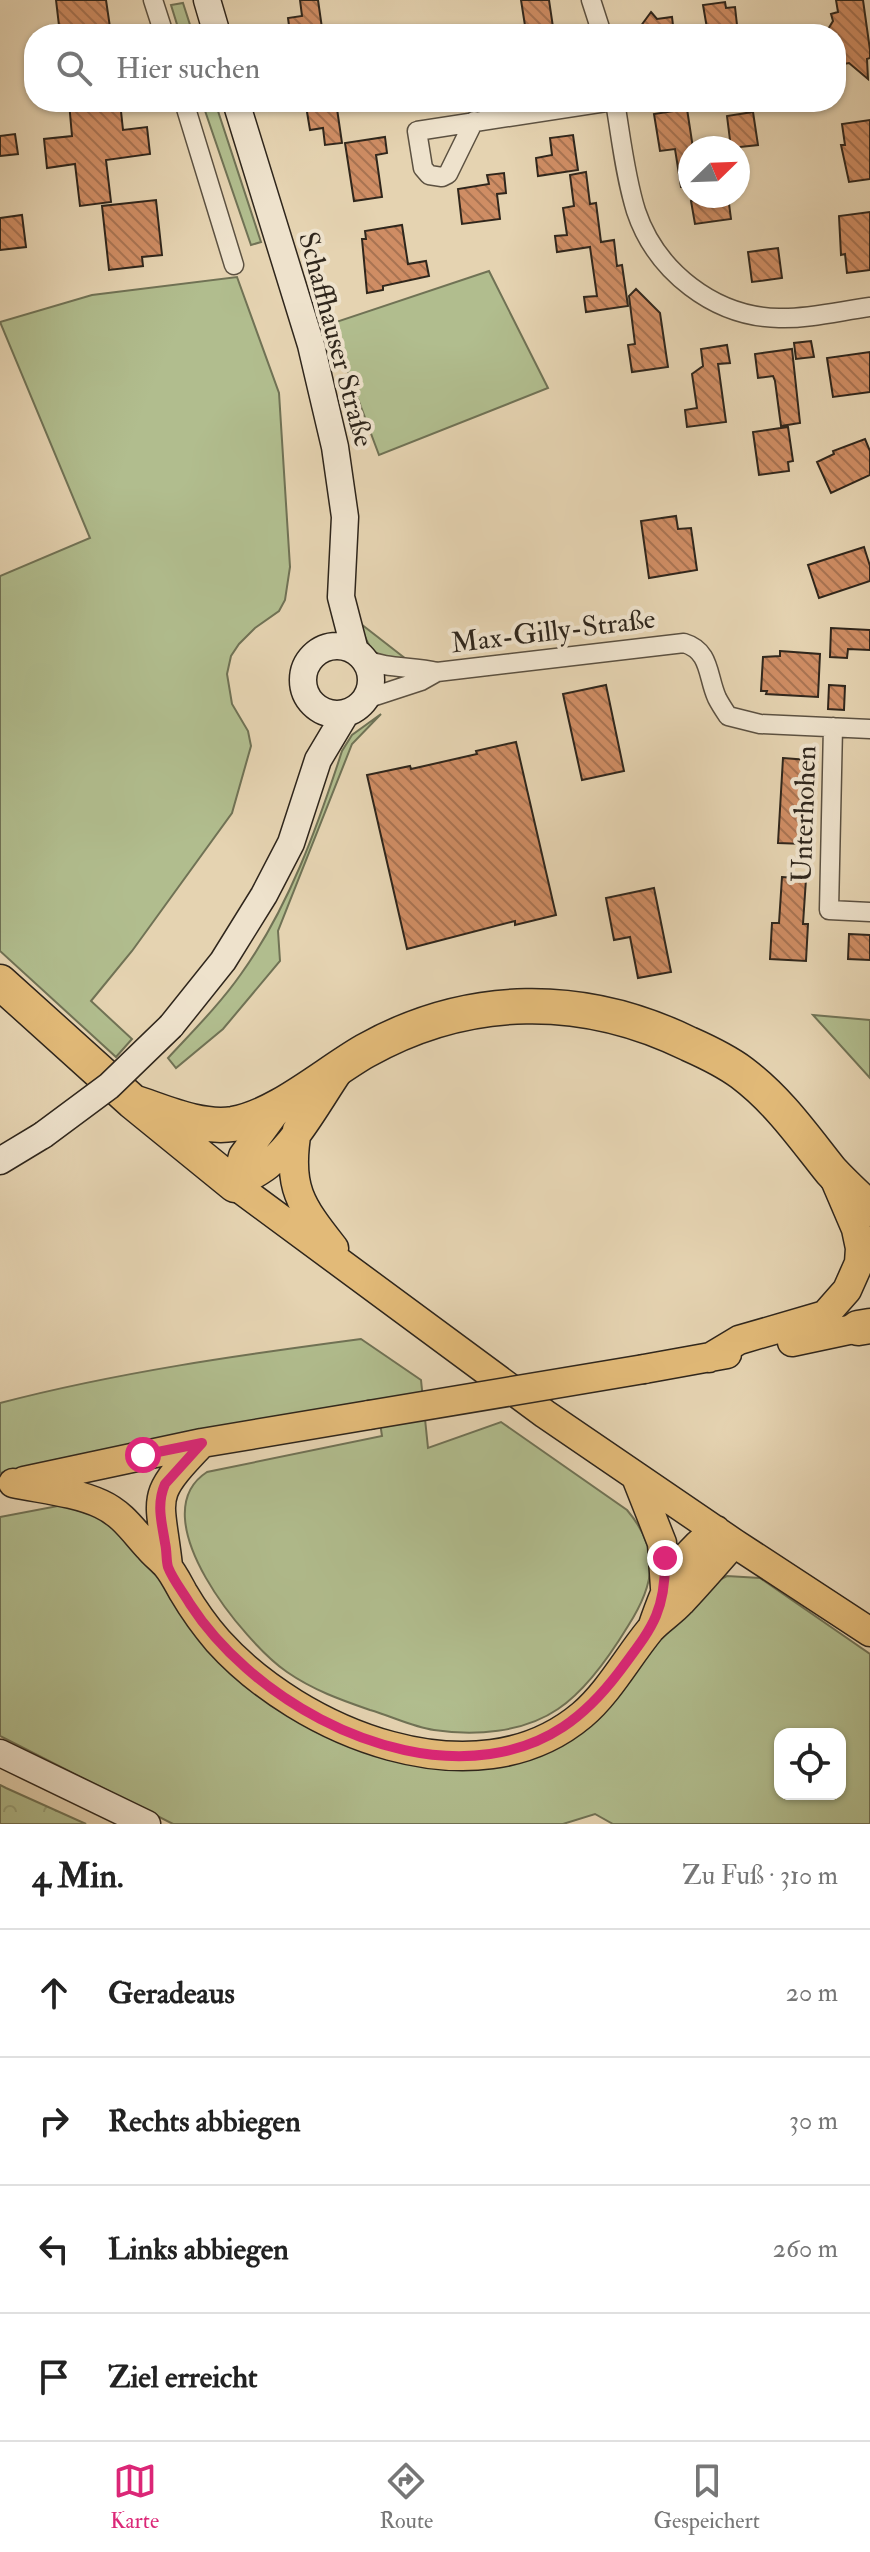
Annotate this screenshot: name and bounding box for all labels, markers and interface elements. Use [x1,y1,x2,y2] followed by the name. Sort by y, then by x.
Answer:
[24,24,846,112] search box
[52,46,96,90] icon: search
[116,50,260,87] text: Hier suchen
[678,136,750,208] north arrow
[290,228,381,451] street label: Schaffhauser Straße
[449,602,658,661] street label: Max-Gilly-Straße
[785,745,824,883] street label: Unterhohen
[125,1437,161,1473] route start
[647,1540,683,1576] route end
[774,1728,846,1800] map controls
[774,1728,846,1800] button: locate
[32,1855,124,1898] text: 4 Min.
[682,1860,838,1892] text: Zu Fuß · 310 m
[32,1971,76,2015] icon: ahead
[108,1975,235,2012] text: Geradeaus
[786,1977,838,2009] text: 20 m
[32,2099,76,2143] icon: right
[108,2103,301,2140] text: Rechts abbiegen
[789,2105,838,2137] text: 30 m
[32,2227,76,2271] icon: left
[108,2231,289,2268] text: Links abbiegen
[773,2233,838,2265] text: 260 m
[32,2355,76,2399] icon: arrive
[108,2359,257,2396] text: Ziel erreicht
[110,2459,159,2535] tab: Karte
[379,2459,433,2535] tab: Route
[654,2459,760,2535] tab: Gespeichert

